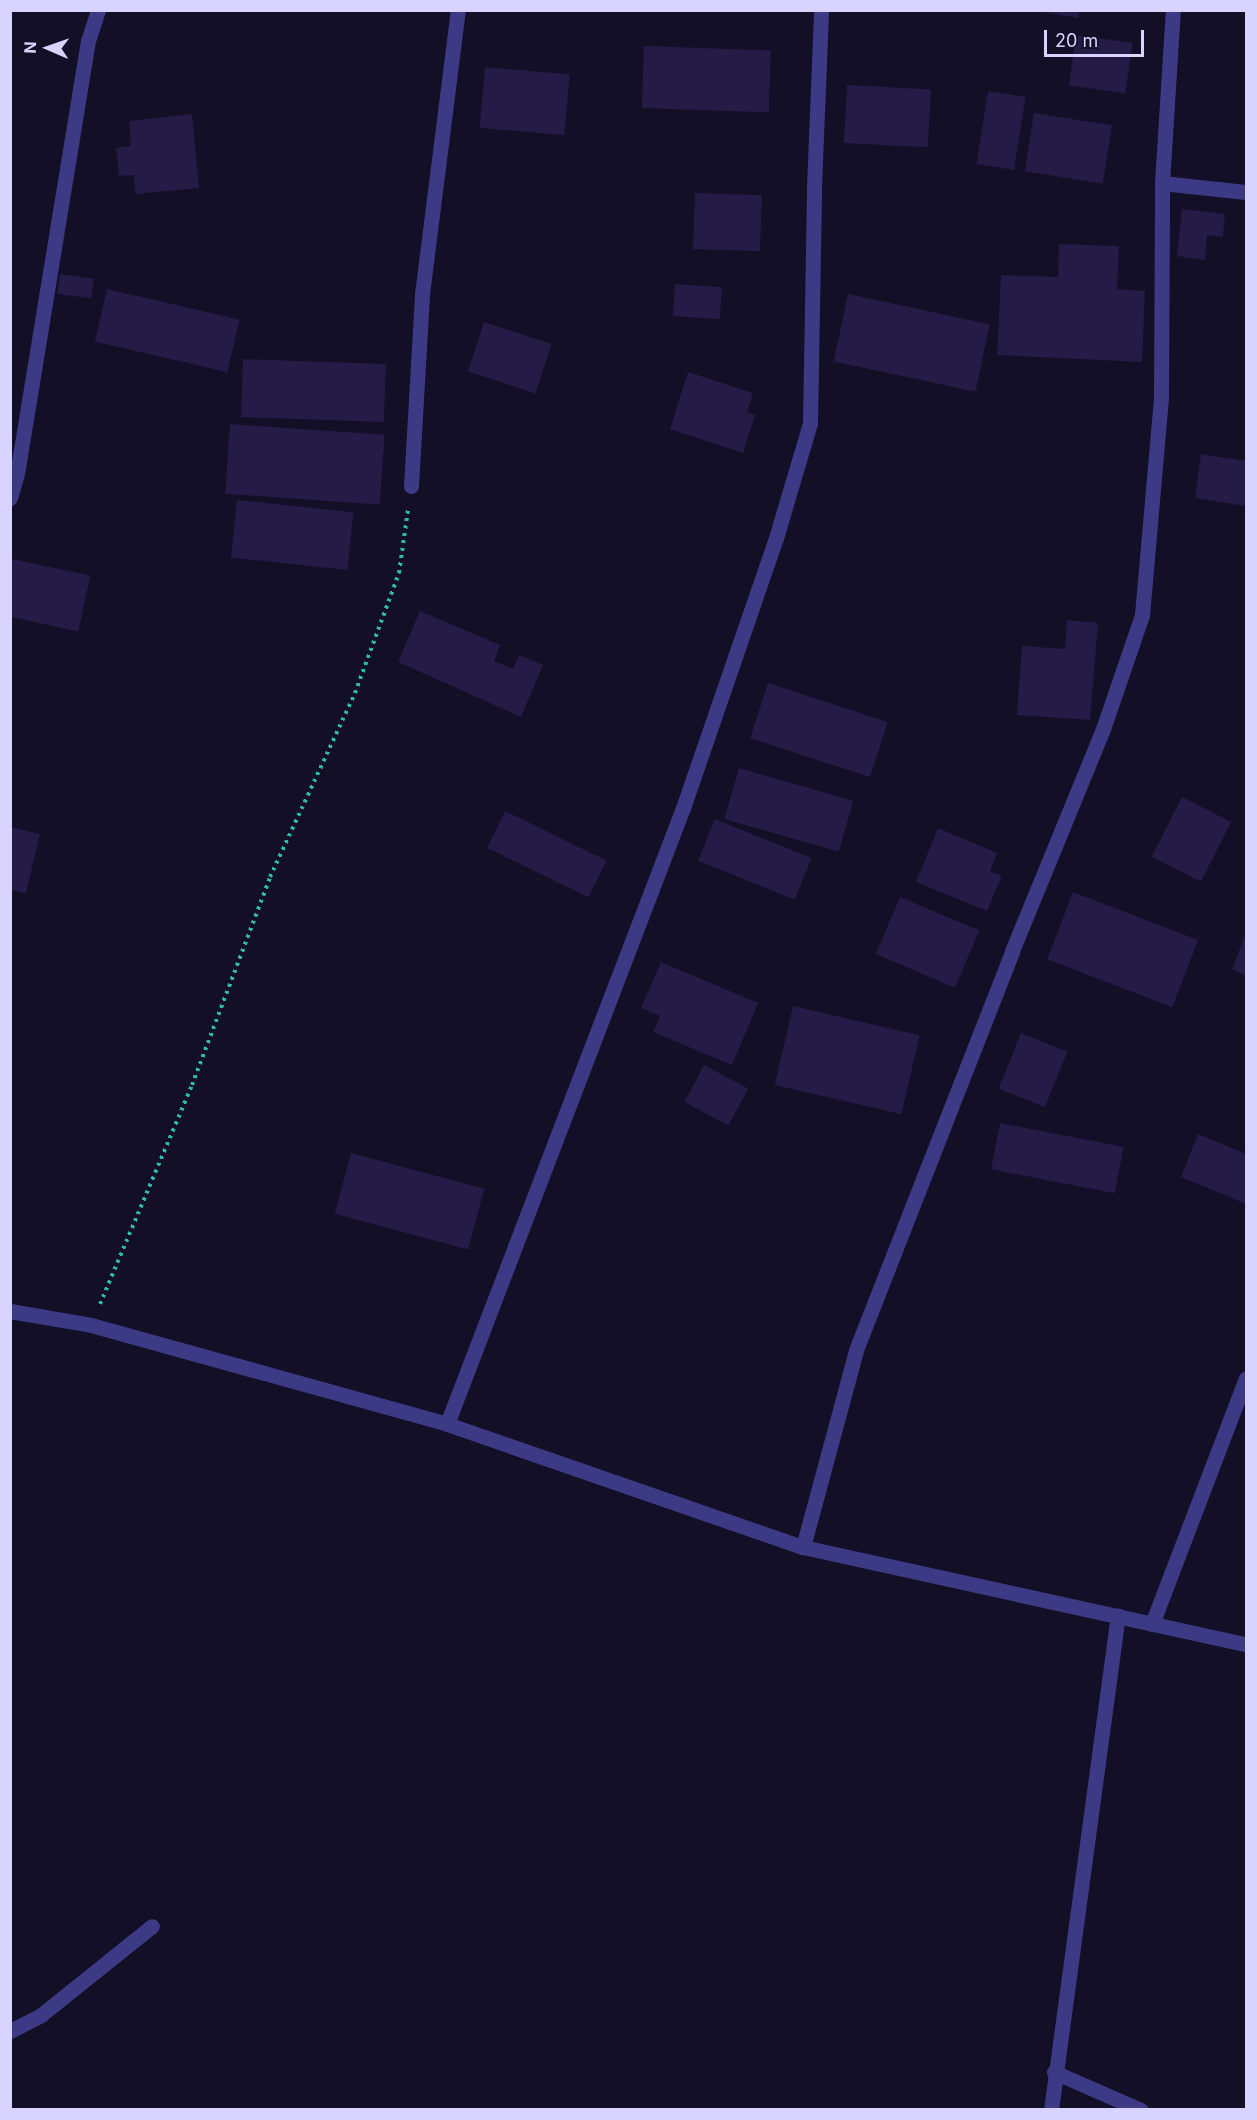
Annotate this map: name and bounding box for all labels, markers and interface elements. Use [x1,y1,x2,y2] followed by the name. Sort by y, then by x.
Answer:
[18,18,78,78] north arrow
[1047,18,1148,56] scale bar
[1055,30,1098,51] text: 20 m
[20,41,40,54] text: N

